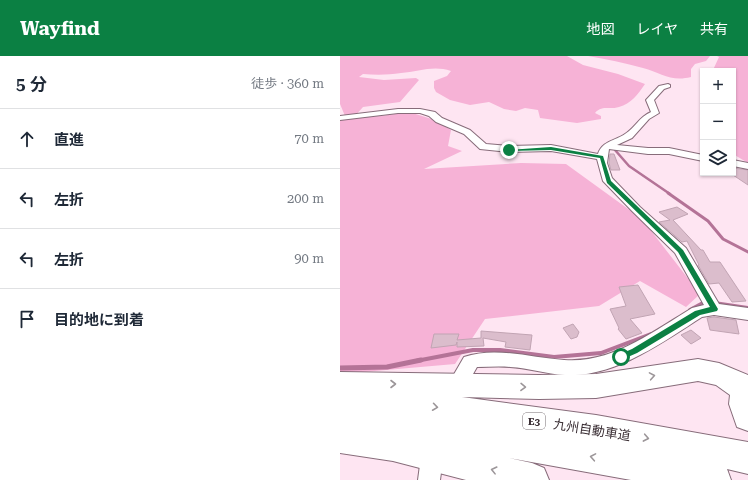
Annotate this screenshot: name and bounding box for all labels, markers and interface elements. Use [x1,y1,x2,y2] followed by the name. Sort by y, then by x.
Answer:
[20,17,100,40] text: Wayfind
[586,21,614,37] text: 地図
[636,21,678,37] text: レイヤ
[700,21,728,37] text: 共有
[700,68,736,176] map controls
[700,68,736,104] button: +
[16,74,47,94] text: 5 分
[251,76,324,91] text: 徒歩 · 360 m
[700,104,736,140] button: −
[16,128,38,150] icon: ahead
[54,131,84,149] text: 直進
[294,131,324,146] text: 70 m
[700,140,736,176] button: layers
[500,141,518,159] route end
[16,188,38,210] icon: left
[54,191,84,209] text: 左折
[287,191,324,206] text: 200 m
[16,248,38,270] icon: left
[54,251,84,269] text: 左折
[294,251,324,266] text: 90 m
[16,308,38,330] icon: arrive
[54,311,144,329] text: 目的地に到着
[612,348,630,366] route start
[649,373,655,381] one-way arrow
[390,380,396,388] one-way arrow
[520,383,526,391] one-way arrow
[431,402,438,411] one-way arrow
[523,413,545,429] road number: E3
[552,416,632,444] street label: 九州自動車道
[643,434,649,442] one-way arrow
[590,453,597,462] one-way arrow
[491,467,497,475] one-way arrow

